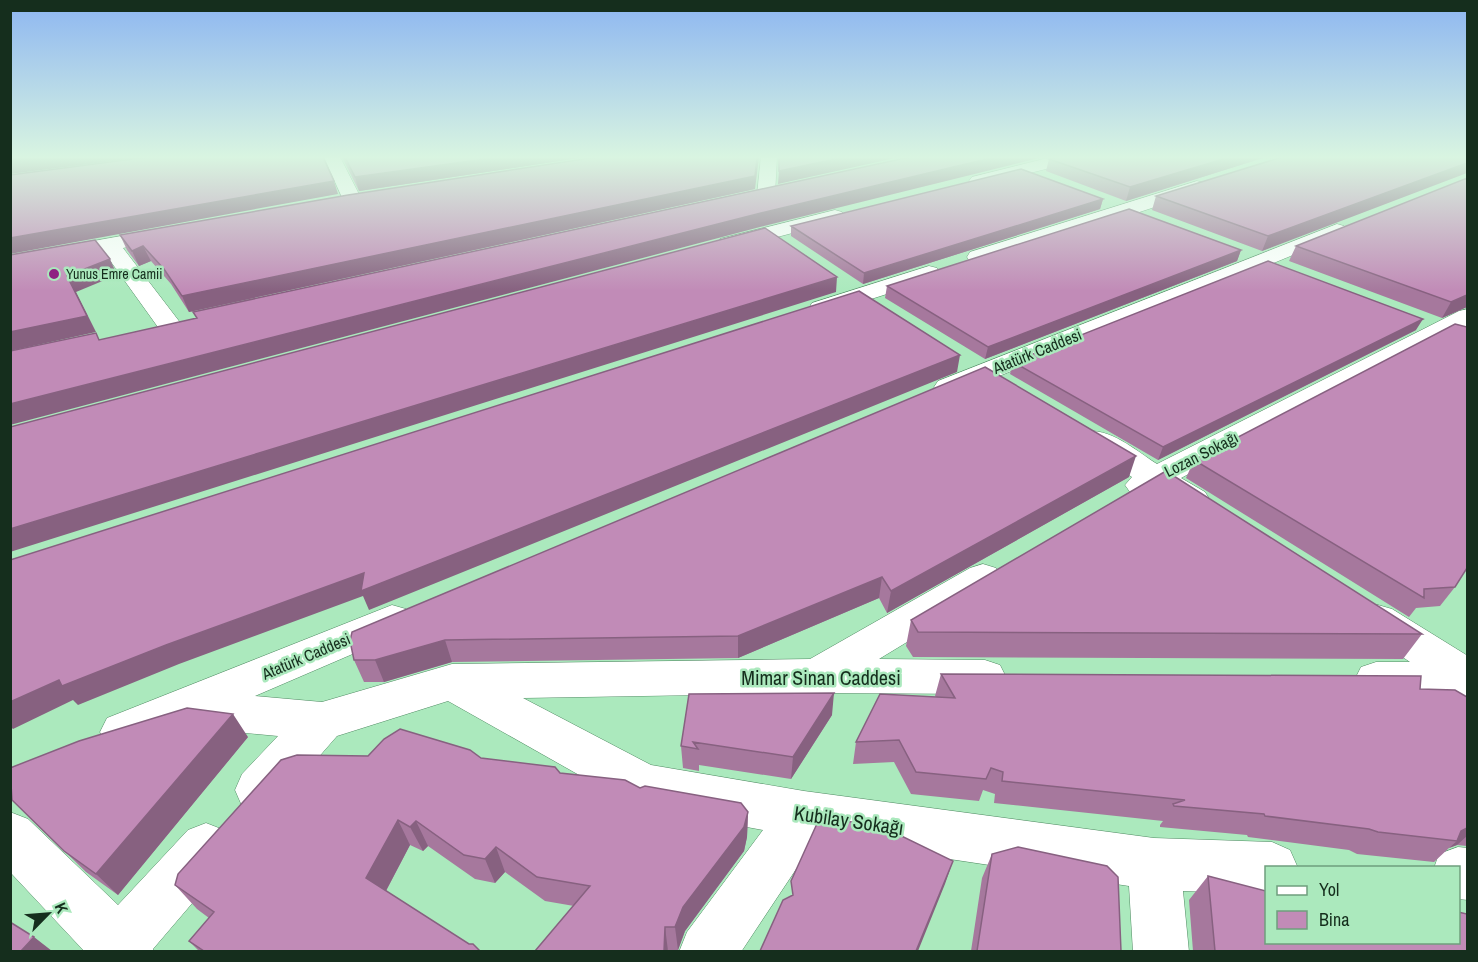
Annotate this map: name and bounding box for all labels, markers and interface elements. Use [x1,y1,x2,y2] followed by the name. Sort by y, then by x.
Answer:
[66,265,162,283] place label: Yunus Emre Camii
[47,267,61,281] marker: Yunus Emre Camii
[988,323,1085,379] street label: Atatürk Caddesi
[1160,426,1242,482] street label: Lozan Sokağı
[257,627,354,685] street label: Atatürk Caddesi
[741,664,901,691] street label: Mimar Sinan Caddesi
[792,799,906,841] street label: Kubilay Sokağı
[1265,866,1460,944] legend
[1319,877,1339,902] text: Yol
[18,884,78,944] north arrow
[50,899,74,917] text: K
[1319,907,1349,932] text: Bina

